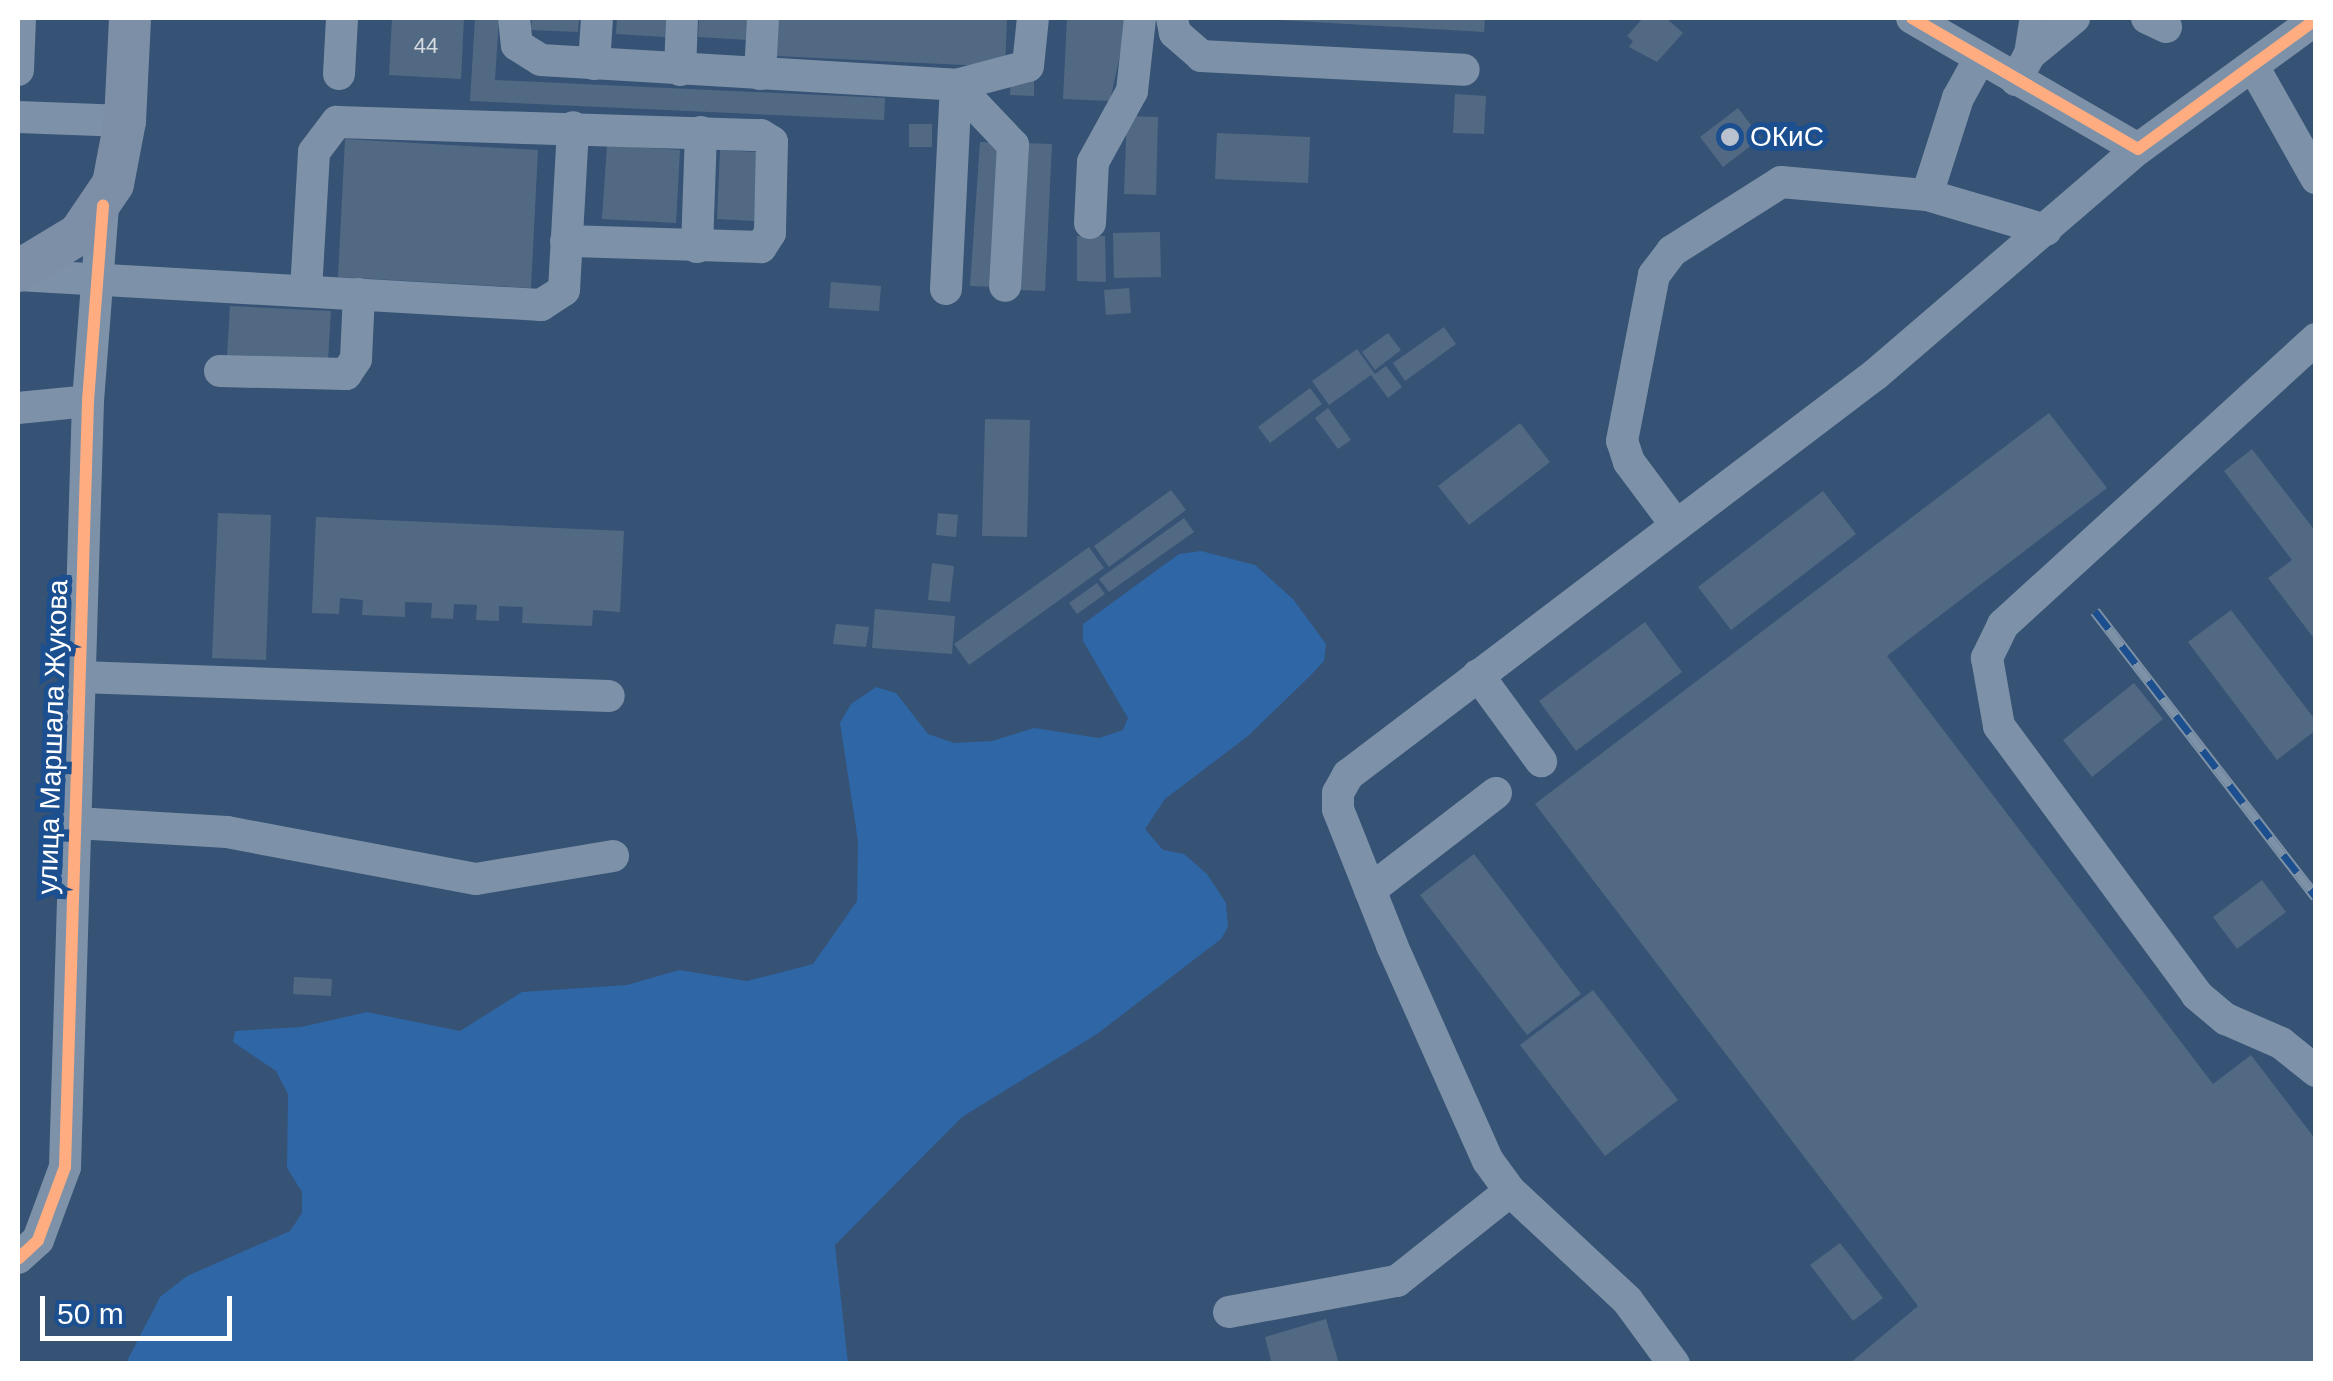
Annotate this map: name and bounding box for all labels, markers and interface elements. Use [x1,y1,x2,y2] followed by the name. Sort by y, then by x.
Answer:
[414,33,438,59] house number: 44
[1750,120,1824,154] place label: ОКиС
[1719,126,1741,148] marker: ОКиС
[31,579,75,895] street label: улица Маршала Жукова
[45,1276,238,1338] scale bar
[57,1297,124,1330] text: 50 m

